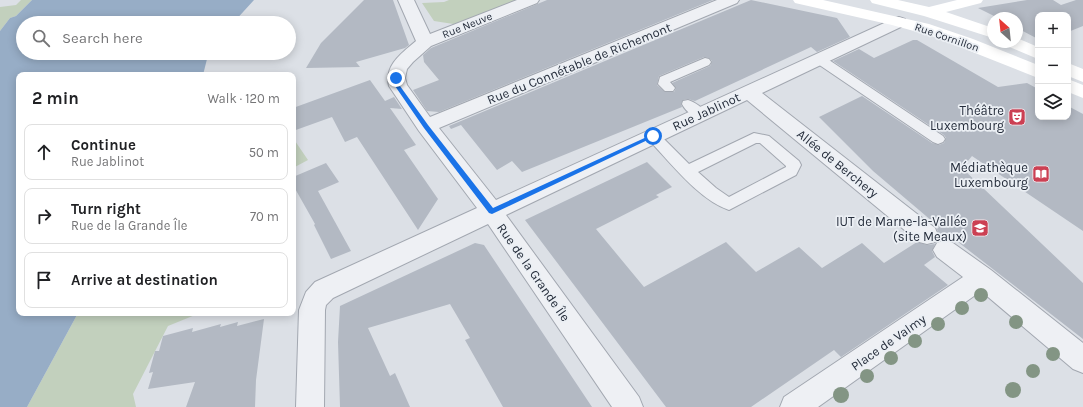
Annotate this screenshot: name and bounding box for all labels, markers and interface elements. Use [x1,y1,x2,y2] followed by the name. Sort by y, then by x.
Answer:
[440,9,494,41] street label: Rue Neuve
[987,12,1023,48] north arrow
[1035,12,1071,120] map controls
[1035,12,1071,48] button: +
[16,16,296,60] search box
[485,20,674,107] street label: Rue du Connétable de Richemont
[913,20,981,55] street label: Rue Cornillon
[30,27,52,49] icon: search
[62,29,143,47] text: Search here
[1035,48,1071,84] button: −
[387,69,405,87] route end
[1035,84,1071,120] button: layers
[32,88,79,108] text: 2 min
[670,89,743,134] street label: Rue Jablinot
[207,91,280,106] text: Walk · 120 m
[930,103,1005,133] place label: Théâtre Luxembourg
[1007,107,1027,127] theatre icon: Théâtre Luxembourg
[794,126,881,201] street label: Allée de Berchery
[644,127,662,145] route start
[71,136,136,154] text: Continue
[33,141,55,163] icon: ahead
[249,145,279,160] text: 50 m
[71,154,144,169] text: Rue Jablinot
[950,160,1029,190] place label: Médiathèque Luxembourg
[1031,164,1051,184] library icon: Médiathèque Luxembourg
[71,200,141,218] text: Turn right
[33,205,55,227] icon: right
[250,209,279,224] text: 70 m
[836,214,967,244] place label: IUT de Marne-la-Vallée (site Meaux)
[71,218,187,233] text: Rue de la Grande Île
[970,218,990,238] school or university icon: IUT de Marne-la-Vallée (site Meaux)
[494,220,574,325] street label: Rue de la Grande Île
[33,269,55,291] icon: arrive
[71,271,218,289] text: Arrive at destination
[848,311,929,374] street label: Place de Valmy

